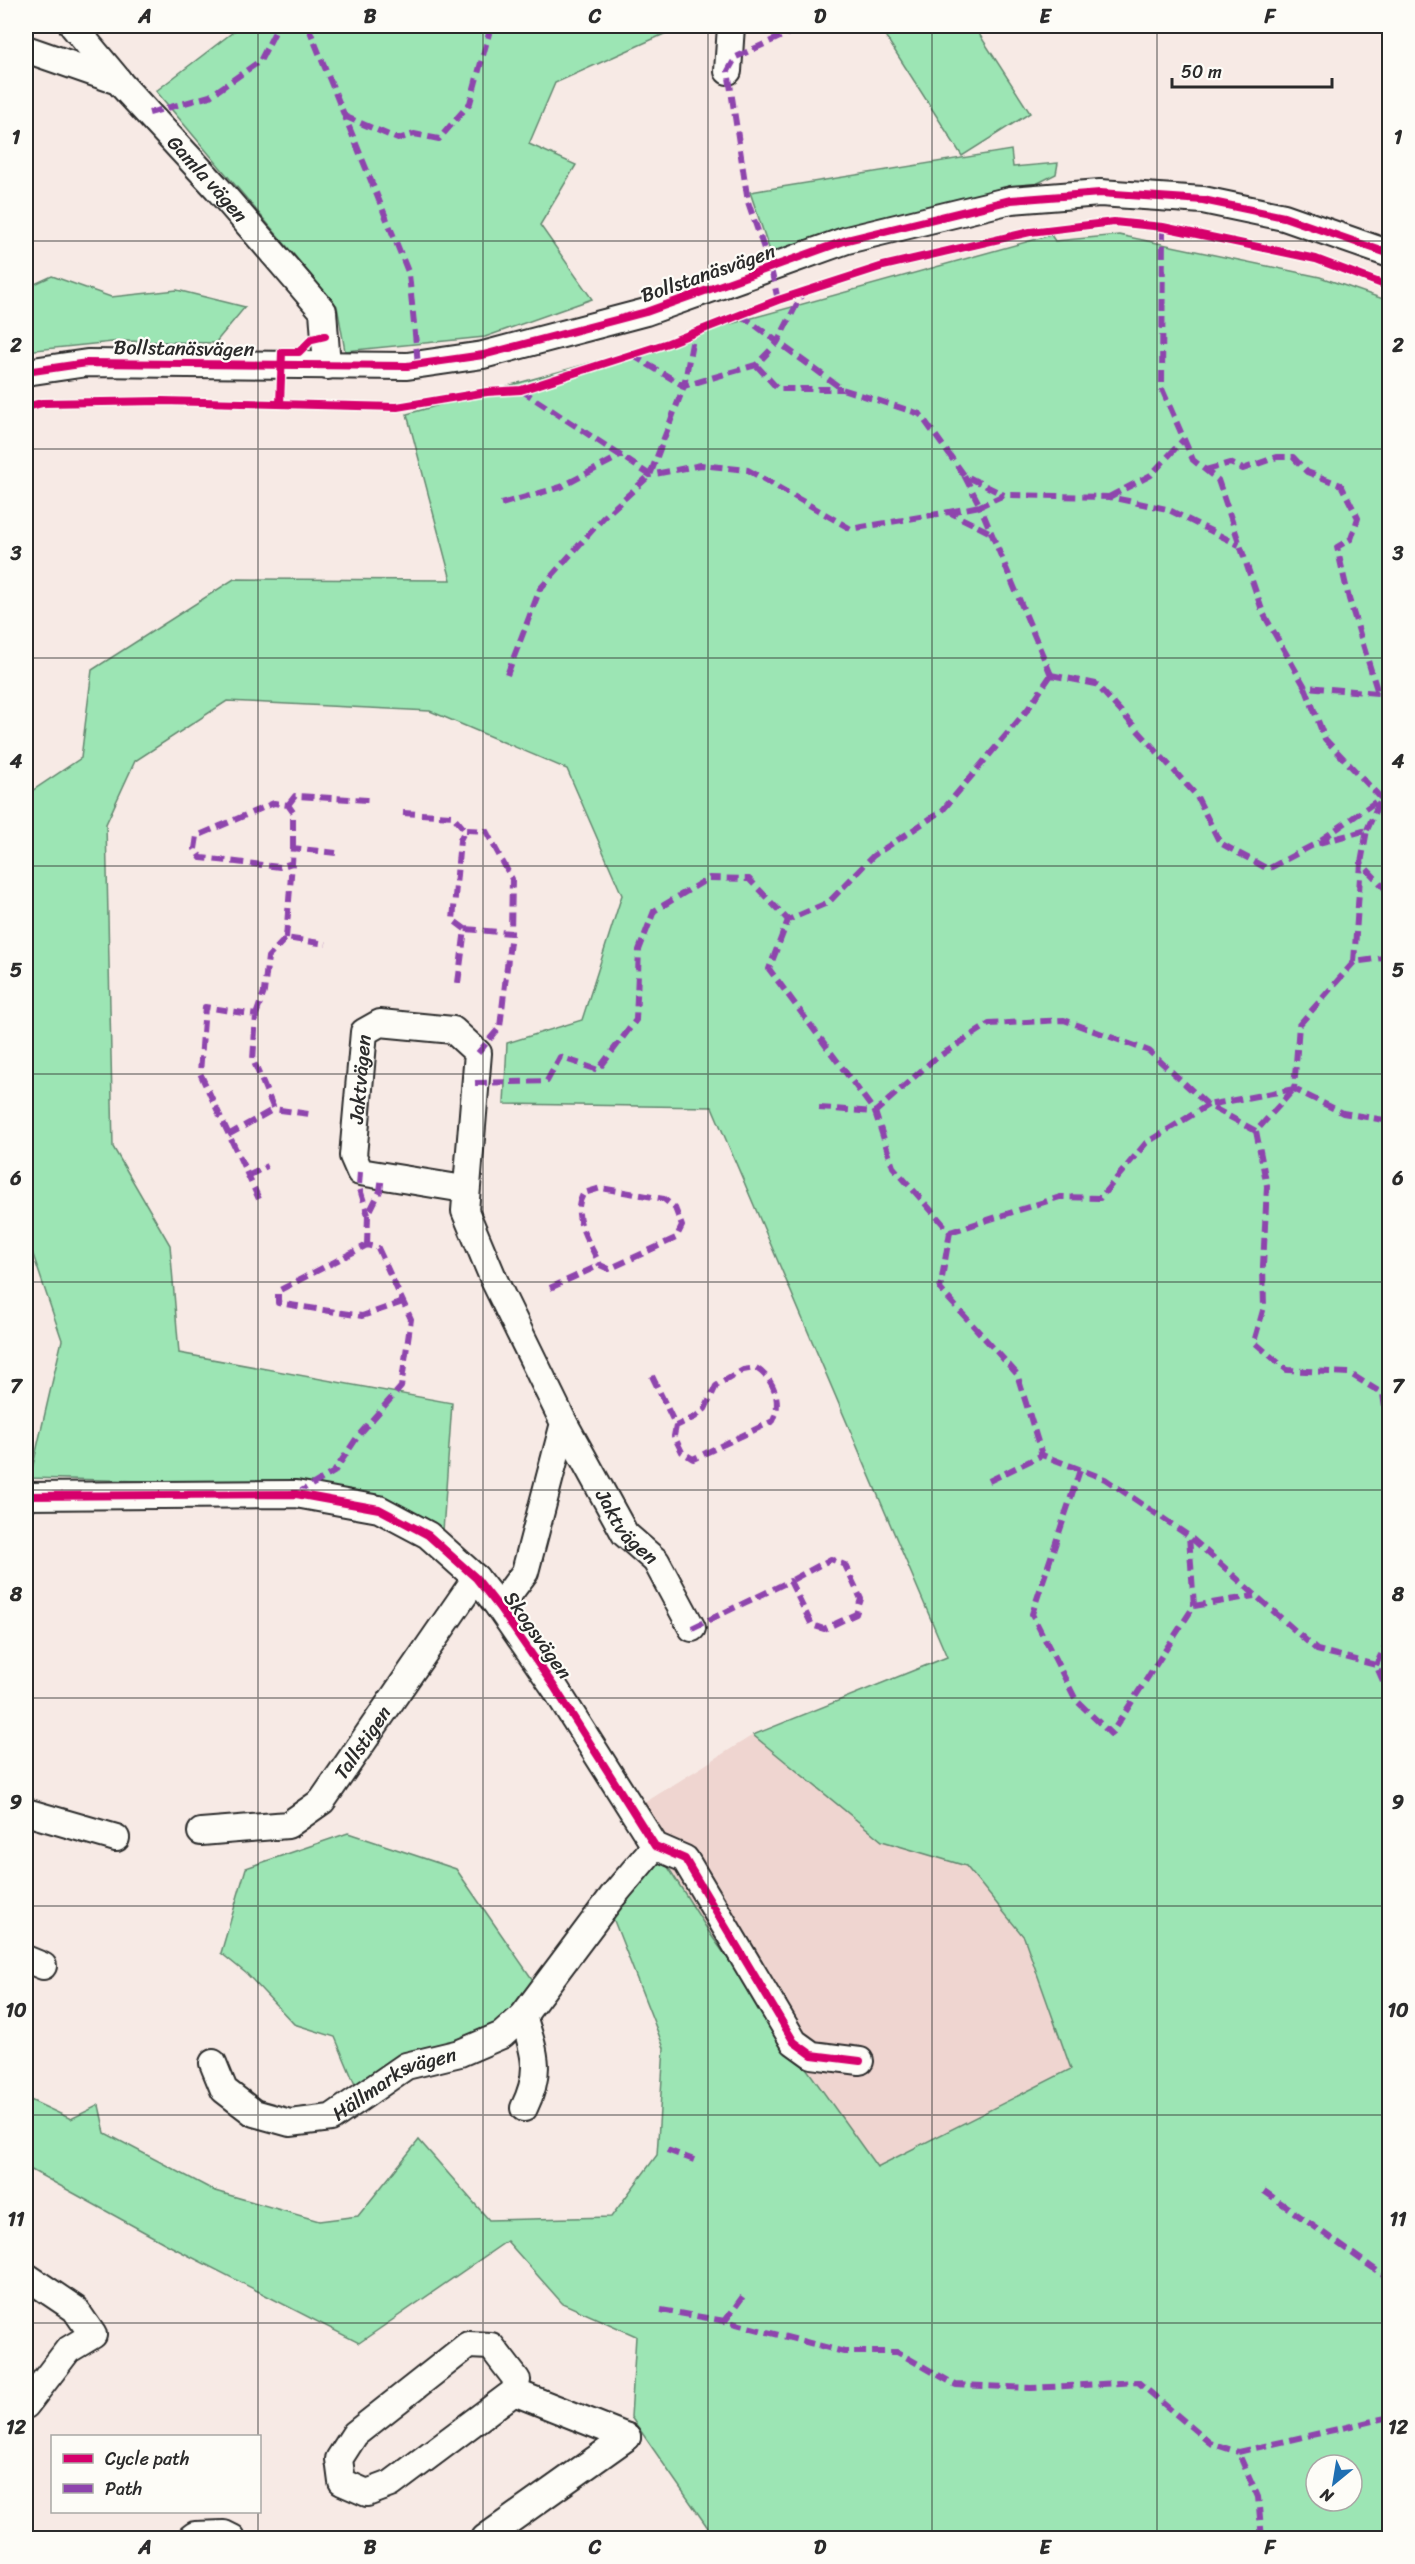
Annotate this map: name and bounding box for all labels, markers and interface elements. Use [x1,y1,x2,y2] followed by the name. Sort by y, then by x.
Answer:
[137,0,152,34] text: A
[364,0,377,34] text: B
[588,0,602,34] text: C
[814,0,827,34] text: D
[1039,0,1052,34] text: E
[1264,0,1277,34] text: F
[1172,51,1332,89] scale bar
[1181,56,1222,88] text: 50 m
[12,120,21,155] text: 1
[1394,120,1403,155] text: 1
[158,127,257,231] street label: Gamla vägen
[636,234,781,313] street label: Bollstanäsvägen
[9,328,22,363] text: 2
[1391,328,1404,363] text: 2
[113,330,255,367] street label: Bollstanäsvägen
[10,536,22,571] text: 3
[1392,536,1404,571] text: 3
[9,744,23,779] text: 4
[1391,744,1405,779] text: 4
[10,953,22,988] text: 5
[1392,953,1404,988] text: 5
[339,1033,382,1126] street label: Jaktvägen
[9,1161,22,1196] text: 6
[1391,1161,1404,1196] text: 6
[10,1369,23,1404] text: 7
[1392,1369,1405,1404] text: 7
[585,1482,667,1574] street label: Jaktvägen
[9,1577,23,1612] text: 8
[1391,1577,1405,1612] text: 8
[494,1583,581,1687] street label: Skogsvägen
[325,1698,401,1787] street label: Tallstigen
[10,1785,22,1820] text: 9
[1392,1785,1404,1820] text: 9
[5,1993,27,2028] text: 10
[1387,1993,1409,2028] text: 10
[325,2037,460,2130] street label: Hällmarksvägen
[7,2202,25,2237] text: 11
[1389,2202,1407,2237] text: 11
[6,2410,27,2445] text: 12
[1388,2410,1409,2445] text: 12
[51,2435,261,2513] legend
[105,2443,189,2475] text: Cycle path
[1304,2453,1364,2513] north arrow
[105,2473,142,2505] text: Path
[1314,2480,1340,2511] text: N
[137,2530,152,2564] text: A
[364,2530,377,2564] text: B
[588,2530,602,2564] text: C
[814,2530,827,2564] text: D
[1039,2530,1052,2564] text: E
[1264,2530,1277,2564] text: F

